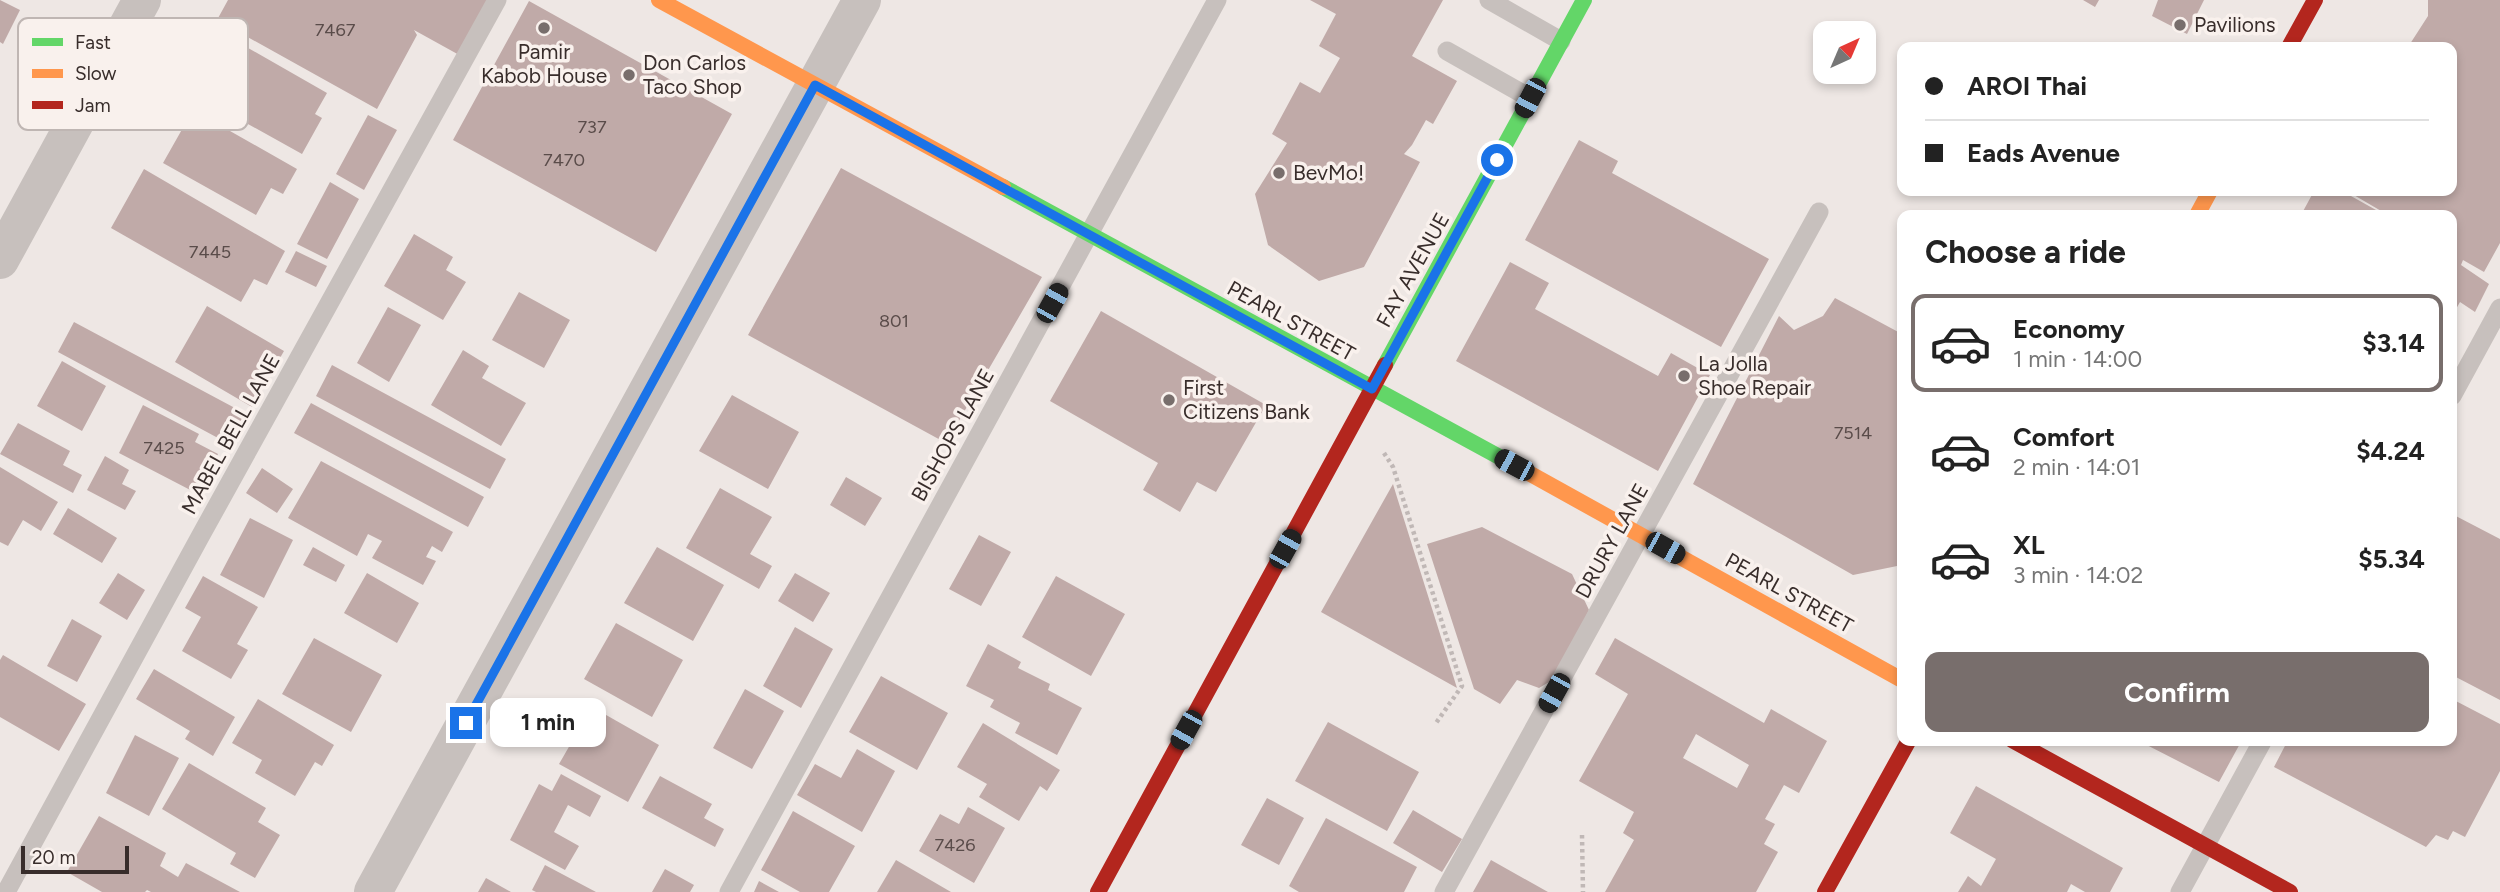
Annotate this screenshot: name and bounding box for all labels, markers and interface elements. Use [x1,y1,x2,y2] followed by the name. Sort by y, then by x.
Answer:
[2194,12,2275,37] place label: Pavilions
[2172,17,2188,33] marker: Pavilions
[18,18,248,130] legend
[315,19,356,41] house number: 7467
[536,20,552,36] marker: Pamir Kabob House
[1813,21,1876,84] north arrow
[1813,21,1876,84] map controls
[75,31,111,54] text: Fast
[481,39,607,88] place label: Pamir Kabob House
[643,50,746,99] place label: Don Carlos Taco Shop
[75,62,117,85] text: Slow
[621,67,637,83] marker: Don Carlos Taco Shop
[1967,70,2087,102] text: AROI Thai
[1511,75,1550,121] car
[75,94,111,117] text: Jam
[577,116,607,138] house number: 737
[1967,137,2120,169] text: Eads Avenue
[1481,144,1513,176] route start
[543,149,585,171] house number: 7470
[1293,160,1364,185] place label: BevMo!
[1271,165,1287,181] marker: BevMo!
[1371,208,1454,331] street label: FAY AVENUE
[1925,233,2126,271] text: Choose a ride
[189,241,231,263] house number: 7445
[1223,275,1360,366] street label: PEARL STREET
[1033,280,1072,326] car
[879,310,909,332] house number: 801
[1929,312,1992,375] icon: car
[2013,313,2125,345] text: Economy
[2362,327,2425,359] text: $3.14
[2013,345,2142,373] text: 1 min · 14:00
[176,349,285,518] street label: MABEL BELL LANE
[1698,351,1811,400] place label: La Jolla Shoe Repair
[906,364,999,505] street label: BISHOPS LANE
[1676,368,1692,384] marker: La Jolla Shoe Repair
[1183,375,1311,424] place label: First Citizens Bank
[1161,392,1177,408] marker: First Citizens Bank
[1929,420,1992,483] icon: car
[2013,421,2115,453] text: Comfort
[1834,422,1872,444] house number: 7514
[2356,435,2425,467] text: $4.24
[143,437,185,459] house number: 7425
[1491,446,1538,484] car
[2013,453,2140,481] text: 2 min · 14:01
[1570,479,1653,602] street label: DRURY LANE
[1266,526,1305,572] car
[1929,528,1992,591] icon: car
[1642,529,1689,567] car
[2013,529,2045,561] text: XL
[2358,543,2425,575] text: $5.34
[1721,547,1858,638] street label: PEARL STREET
[2013,561,2143,589] text: 3 min · 14:02
[1925,652,2429,732] button: Confirm
[1535,670,1574,716] car
[490,698,606,748] callout: 1 min
[450,707,482,739] route end
[1167,707,1206,753] car
[521,708,575,736] text: 1 min
[934,834,976,856] house number: 7426
[21,843,130,875] scale bar
[32,846,76,869] text: 20 m

